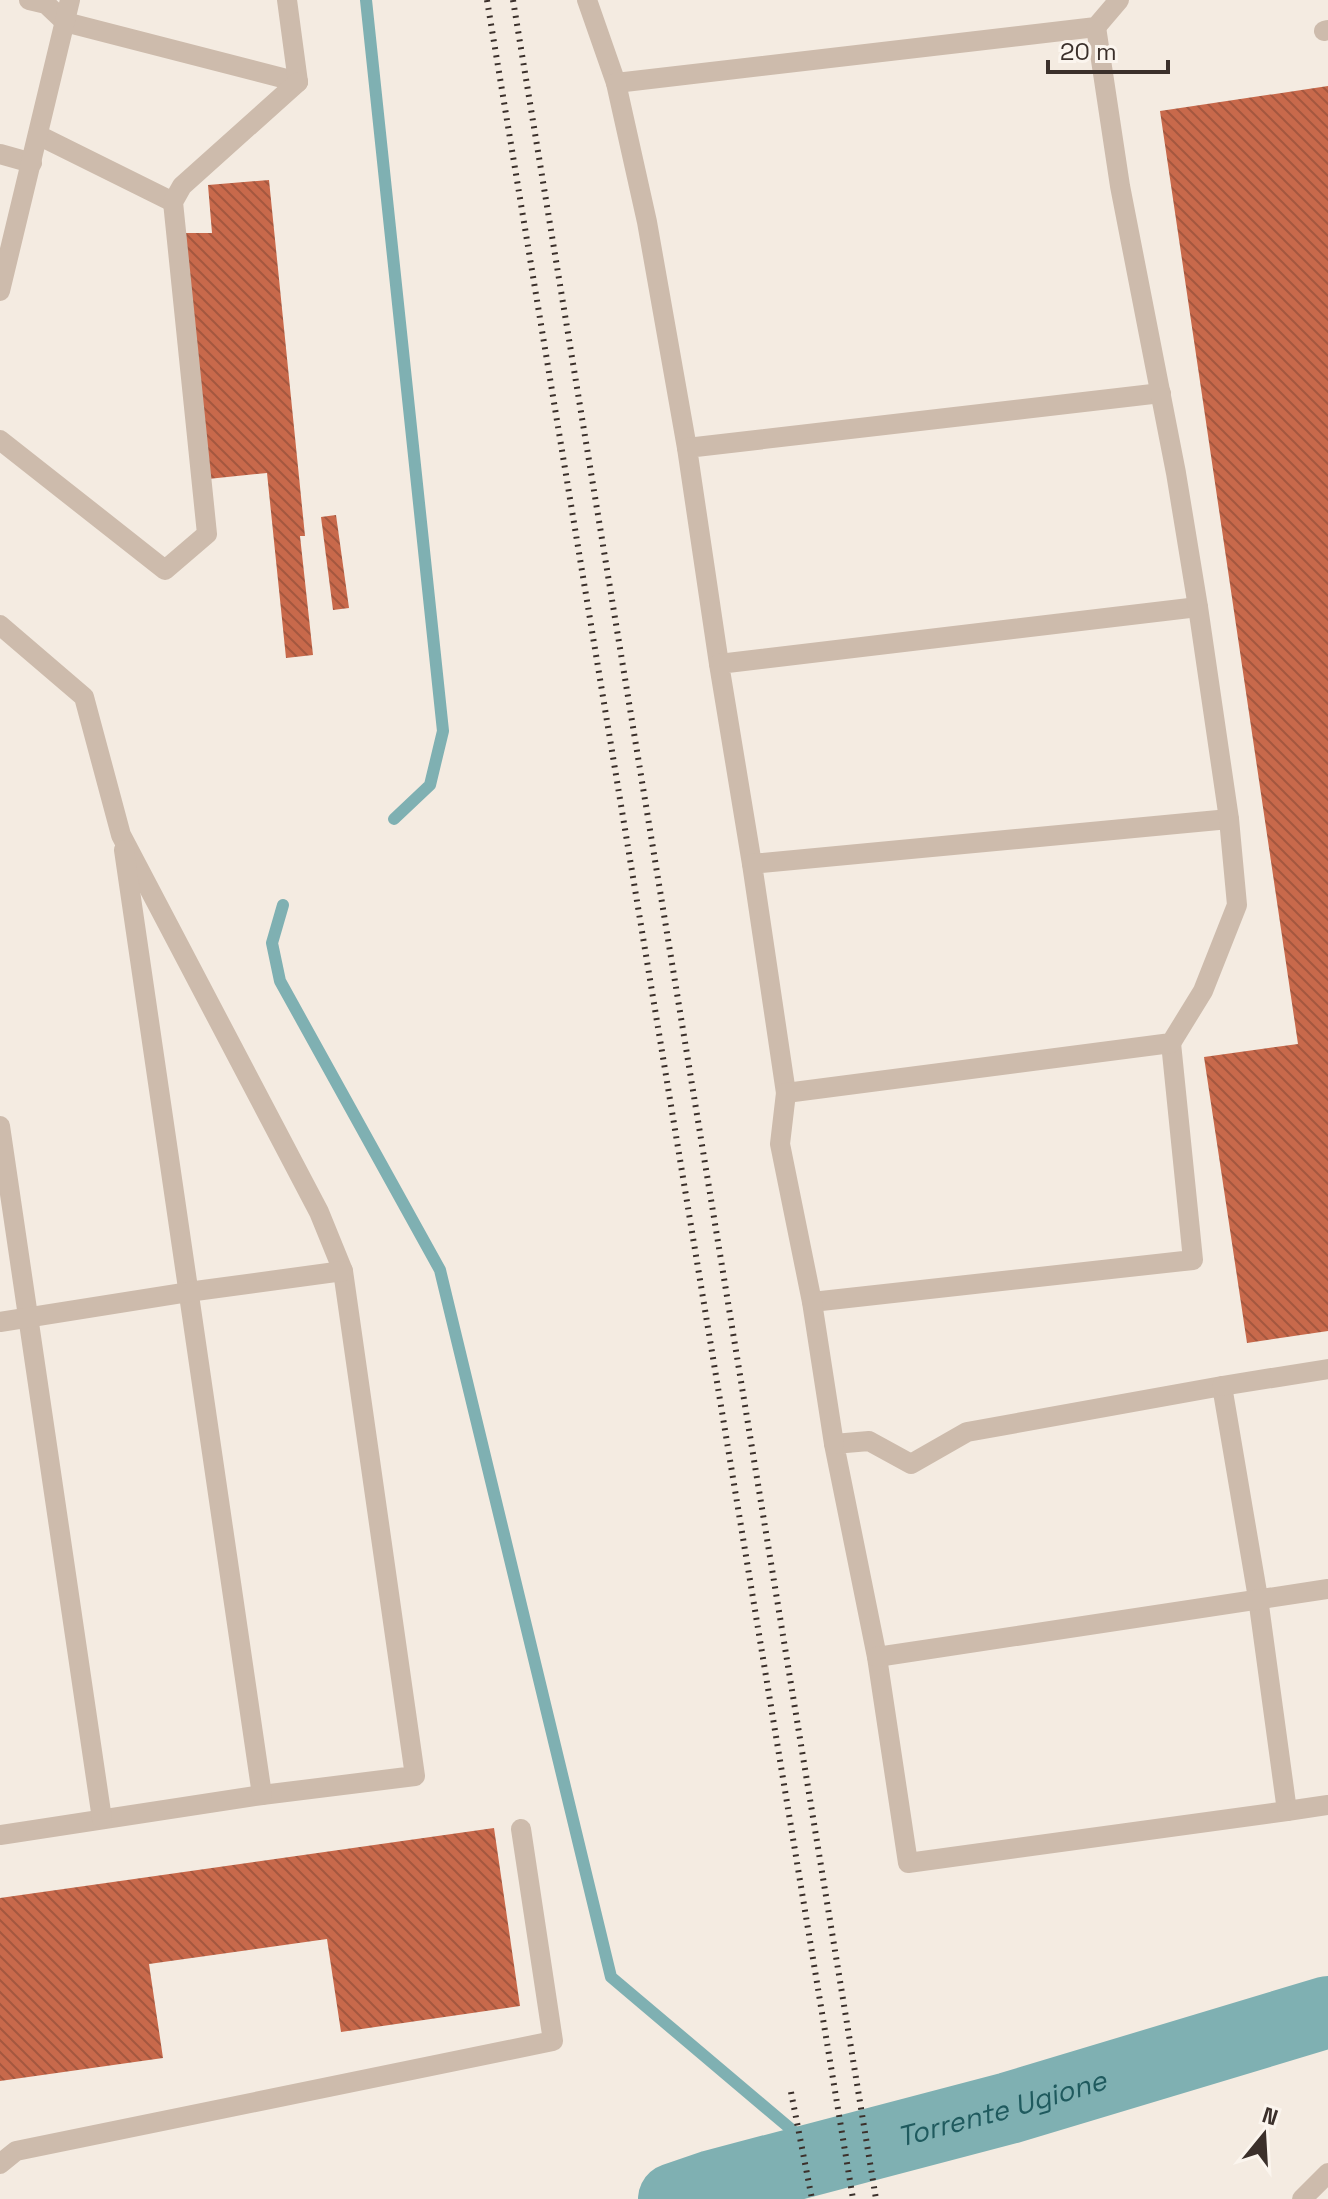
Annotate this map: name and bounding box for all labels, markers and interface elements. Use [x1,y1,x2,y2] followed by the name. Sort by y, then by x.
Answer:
[1048,24,1168,74] scale bar
[1060,36,1117,67] text: 20 m
[893,2061,1112,2155] water label: Torrente Ugione
[1224,2095,1304,2175] north arrow
[1259,2100,1282,2132] text: N

